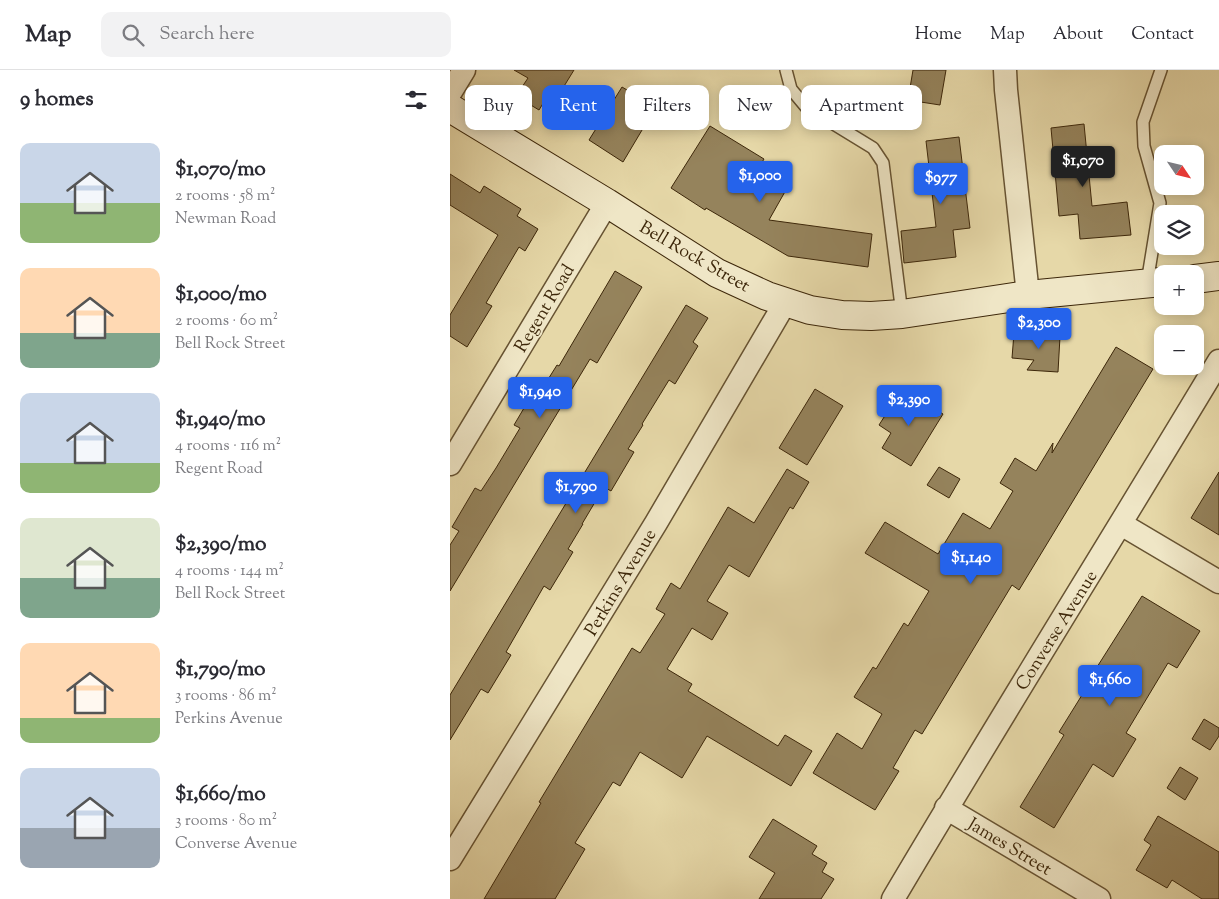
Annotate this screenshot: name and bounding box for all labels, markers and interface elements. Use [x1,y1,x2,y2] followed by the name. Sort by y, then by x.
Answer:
[101,12,451,57] search box
[25,18,71,52] text: Map
[119,21,147,49] icon: search
[159,21,255,48] text: Search here
[915,22,962,48] text: Home
[990,22,1025,48] text: Map
[1053,22,1103,48] text: About
[1131,22,1194,48] text: Contact
[20,85,93,115] text: 9 homes
[465,85,532,130] chip: Buy
[542,85,615,130] chip: Rent
[625,85,709,130] chip: Filters
[719,85,791,130] chip: New
[801,85,922,130] chip: Apartment
[402,86,430,114] icon: filters
[1154,145,1204,195] north arrow
[1154,145,1204,375] map controls
[1042,146,1124,188] pin: $1,070
[1062,150,1104,173] text: $1,070
[175,155,266,185] text: $1,070/mo
[719,160,801,203] pin: $1,000
[911,162,971,205] pin: $977
[60,163,120,223] icon: home
[739,165,781,188] text: $1,000
[925,167,957,190] text: $977
[175,185,275,208] text: 2 rooms · 58 m²
[1154,205,1204,255] button: layers
[175,208,276,231] text: Newman Road
[634,215,754,300] street label: Bell Rock Street
[509,260,582,358] street label: Regent Road
[1154,265,1204,315] button: +
[175,280,267,310] text: $1,000/mo
[60,288,120,348] icon: home
[998,308,1080,350] pin: $2,300
[175,310,278,333] text: 2 rooms · 60 m²
[1017,312,1061,335] text: $2,300
[1154,325,1204,375] button: −
[175,333,285,356] text: Bell Rock Street
[499,376,581,419] pin: $1,940
[519,381,561,404] text: $1,940
[868,384,950,427] pin: $2,390
[888,389,930,412] text: $2,390
[175,405,265,435] text: $1,940/mo
[60,413,120,473] icon: home
[175,435,281,458] text: 4 rooms · 116 m²
[175,458,263,481] text: Regent Road
[535,472,617,514] pin: $1,790
[555,476,597,499] text: $1,790
[579,524,664,642] street label: Perkins Avenue
[175,530,266,560] text: $2,390/mo
[60,538,120,598] icon: home
[930,542,1012,585] pin: $1,140
[951,547,991,570] text: $1,140
[175,560,284,583] text: 4 rooms · 144 m²
[1010,566,1105,696] street label: Converse Avenue
[175,583,285,606] text: Bell Rock Street
[175,655,266,685] text: $1,790/mo
[60,663,120,723] icon: home
[1069,664,1151,707] pin: $1,660
[1089,669,1131,692] text: $1,660
[175,685,277,708] text: 3 rooms · 86 m²
[175,708,283,731] text: Perkins Avenue
[175,780,266,810] text: $1,660/mo
[60,788,120,848] icon: home
[175,810,277,833] text: 3 rooms · 80 m²
[961,812,1056,883] street label: James Street
[175,833,297,856] text: Converse Avenue

